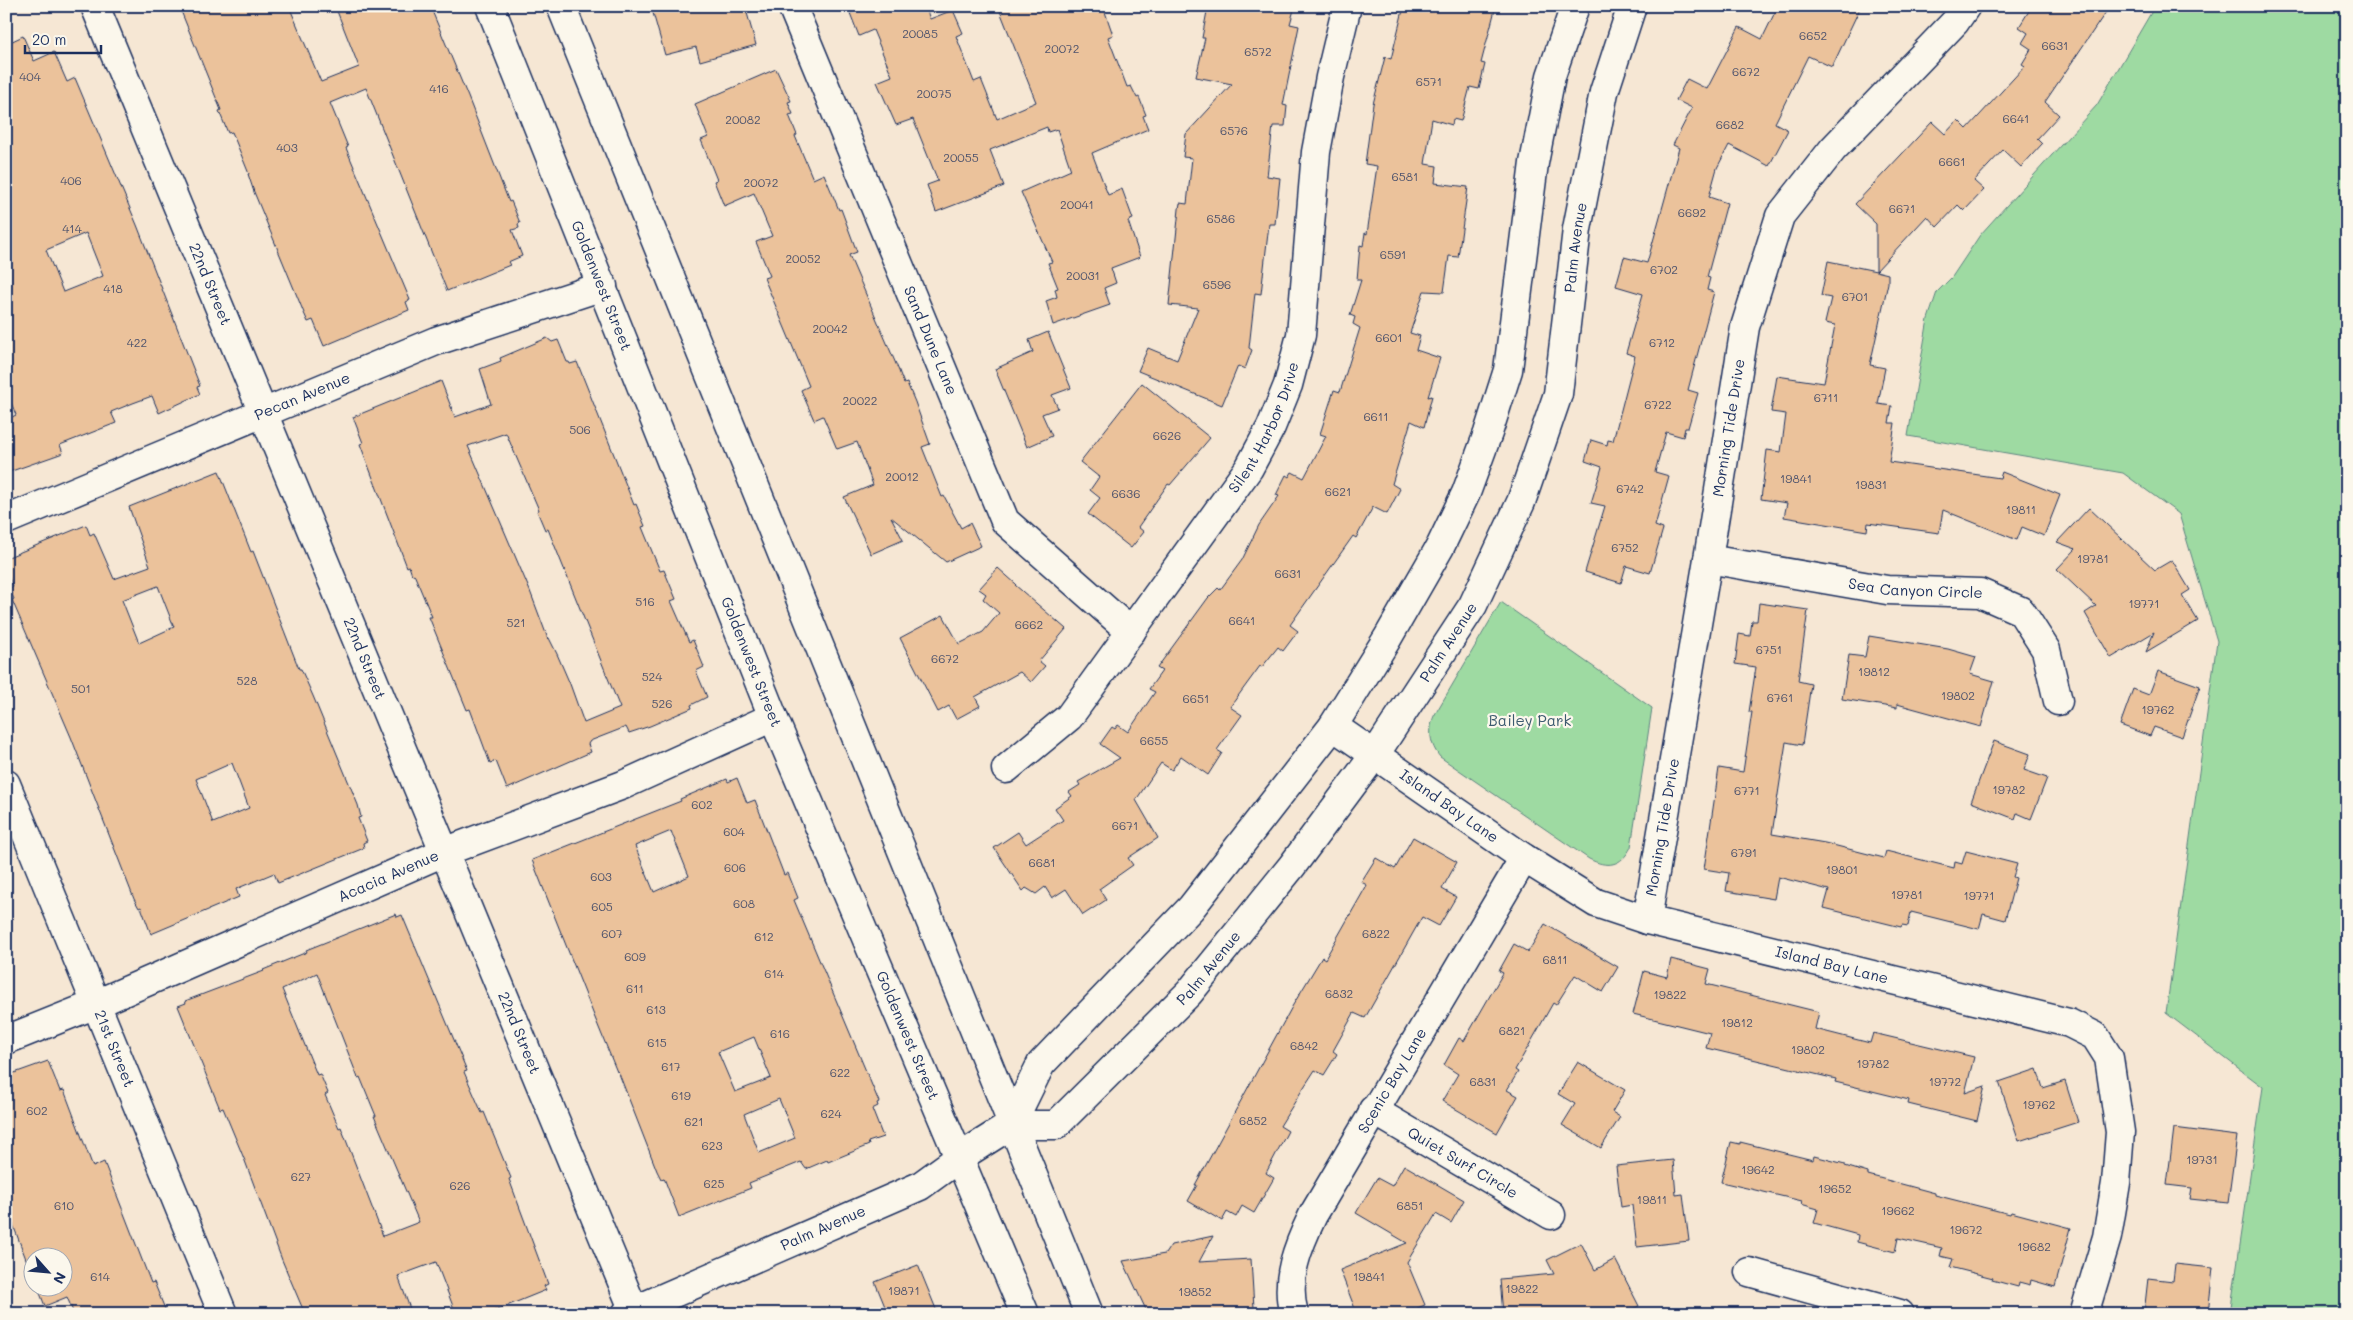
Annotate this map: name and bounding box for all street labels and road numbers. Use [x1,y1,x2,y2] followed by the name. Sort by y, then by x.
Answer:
[1559,200,1591,294] street label: Palm Avenue
[567,217,637,353] street label: Goldenwest Street
[185,240,237,328] street label: 22nd Street
[900,283,963,398] street label: Sand Dune Lane
[1707,357,1749,498] street label: Morning Tide Drive
[1223,360,1303,497] street label: Silent Harbor Drive
[251,367,353,424] street label: Pecan Avenue
[1847,572,1983,602] street label: Sea Canyon Circle
[717,594,787,730] street label: Goldenwest Street
[1414,598,1481,685] street label: Palm Avenue
[340,614,391,702] street label: 22nd Street
[1640,757,1683,898] street label: Morning Tide Drive
[1396,764,1503,846] street label: Island Bay Lane
[334,845,442,906] street label: Acacia Avenue
[1171,926,1245,1009] street label: Palm Avenue
[1773,941,1891,988] street label: Island Bay Lane
[872,968,944,1103] street label: Goldenwest Street
[494,988,546,1077] street label: 22nd Street
[91,1007,140,1090] street label: 21st Street
[1352,1024,1430,1137] street label: Scenic Bay Lane
[1404,1122,1522,1202] street label: Quiet Surf Circle
[777,1200,868,1255] street label: Palm Avenue

